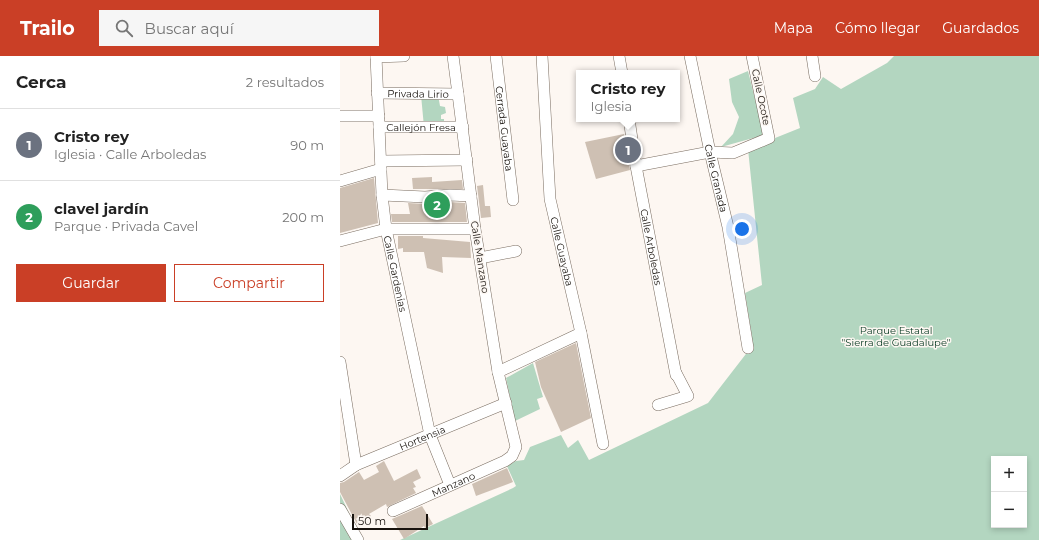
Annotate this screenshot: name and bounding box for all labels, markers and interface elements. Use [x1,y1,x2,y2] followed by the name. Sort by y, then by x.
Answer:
[99,10,379,46] search box
[20,17,75,40] text: Trailo
[113,17,135,39] icon: search
[145,19,234,38] text: Buscar aquí
[774,19,813,37] text: Mapa
[835,19,920,37] text: Cómo llegar
[942,19,1019,37] text: Guardados
[749,68,773,126] street label: Calle Ocote
[576,70,680,122] popup
[16,72,66,92] text: Cerca
[246,74,324,90] text: 2 resultados
[591,79,665,98] text: Cristo rey
[493,85,516,172] street label: Cerrada Guayaba
[387,87,449,100] street label: Privada Lirio
[591,98,632,114] text: Iglesia
[386,121,456,134] street label: Callejón Fresa
[54,127,129,146] text: Cristo rey
[615,135,641,165] pin: 1
[26,137,32,153] text: 1
[290,137,324,153] text: 90 m
[702,143,731,214] street label: Calle Granada
[54,146,206,162] text: Iglesia · Calle Arboledas
[424,190,450,220] pin: 2
[54,199,149,218] text: clavel jardín
[638,208,665,286] street label: Calle Arboledas
[25,209,33,225] text: 2
[282,209,324,225] text: 200 m
[548,215,576,287] street label: Calle Guayaba
[54,218,198,234] text: Parque · Privada Cavel
[732,219,752,239] your location
[468,220,492,294] street label: Calle Manzano
[381,234,410,313] street label: Calle Gardenias
[16,264,166,302] button: Guardar
[174,264,324,302] button: Compartir
[842,324,951,349] park label: Parque Estatal "Sierra de Guadalupe"
[397,422,447,453] street label: Hortensia
[991,456,1027,528] map controls
[991,456,1027,492] button: +
[429,469,477,499] street label: Manzano
[991,492,1027,528] button: −
[352,512,428,531] scale bar
[358,514,386,528] text: 50 m

